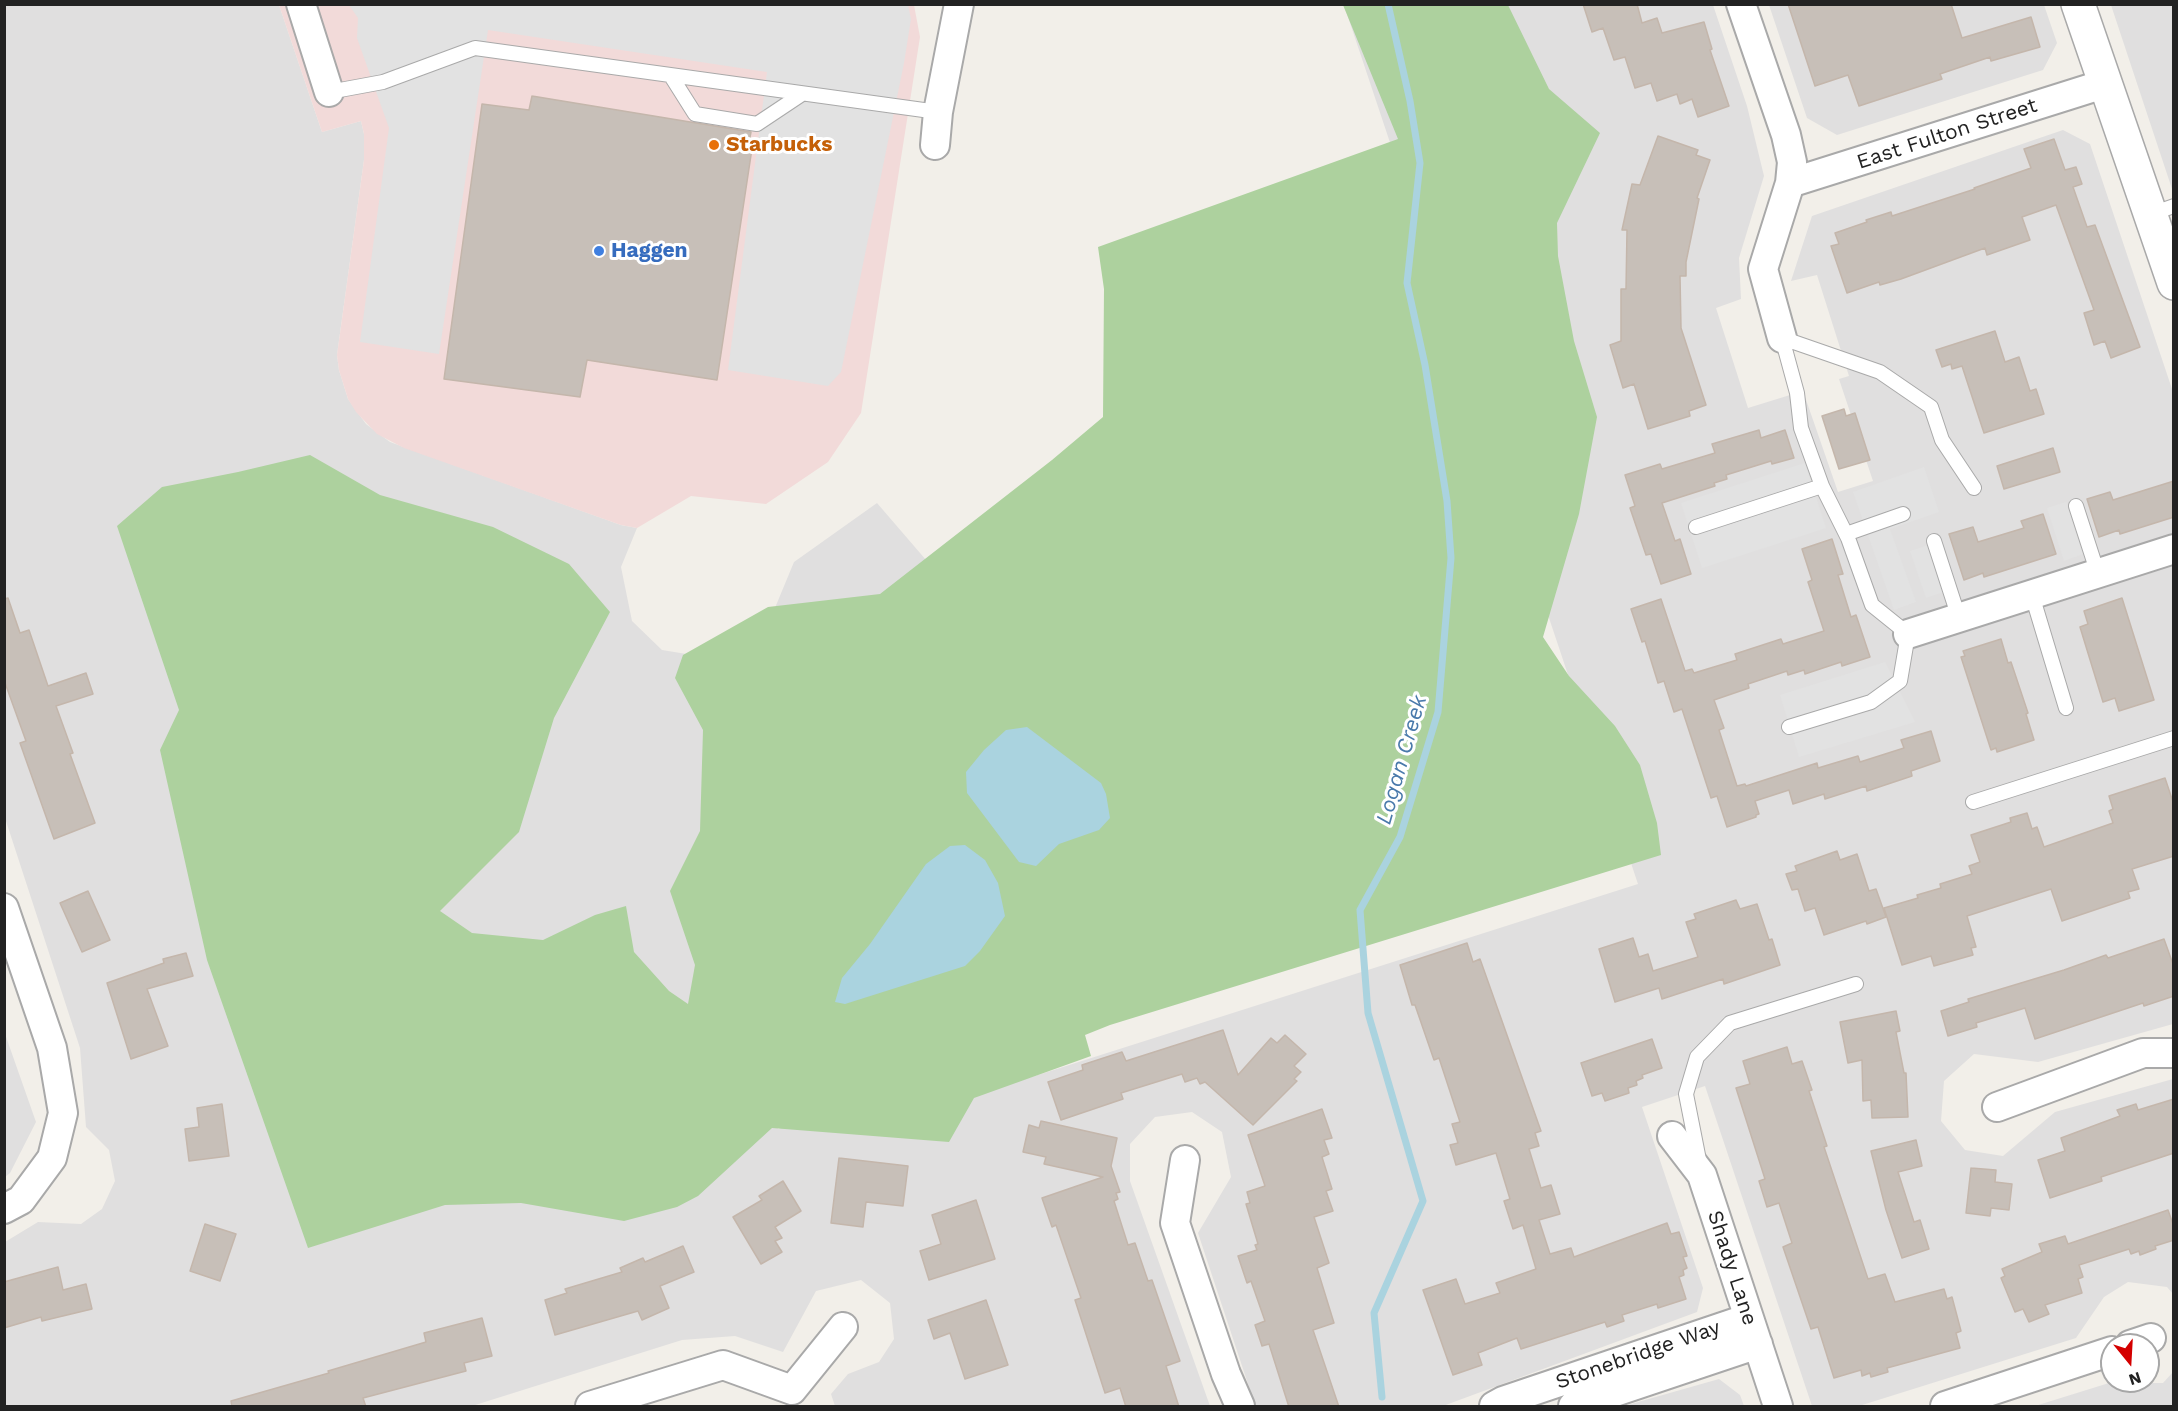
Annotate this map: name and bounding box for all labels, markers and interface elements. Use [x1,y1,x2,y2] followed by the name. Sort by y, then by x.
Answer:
[1854,93,2040,175] street label: East Fulton Street
[726,132,832,158] place label: Starbucks
[707,138,721,152] marker: Starbucks
[611,238,688,264] place label: Haggen
[592,244,606,258] marker: Haggen
[1371,692,1433,828] water label: Logan Creek
[1702,1207,1762,1329] street label: Shady Lane
[1552,1315,1724,1395] street label: Stonebridge Way
[2100,1333,2160,1393] north arrow
[2127,1368,2144,1390] text: N

